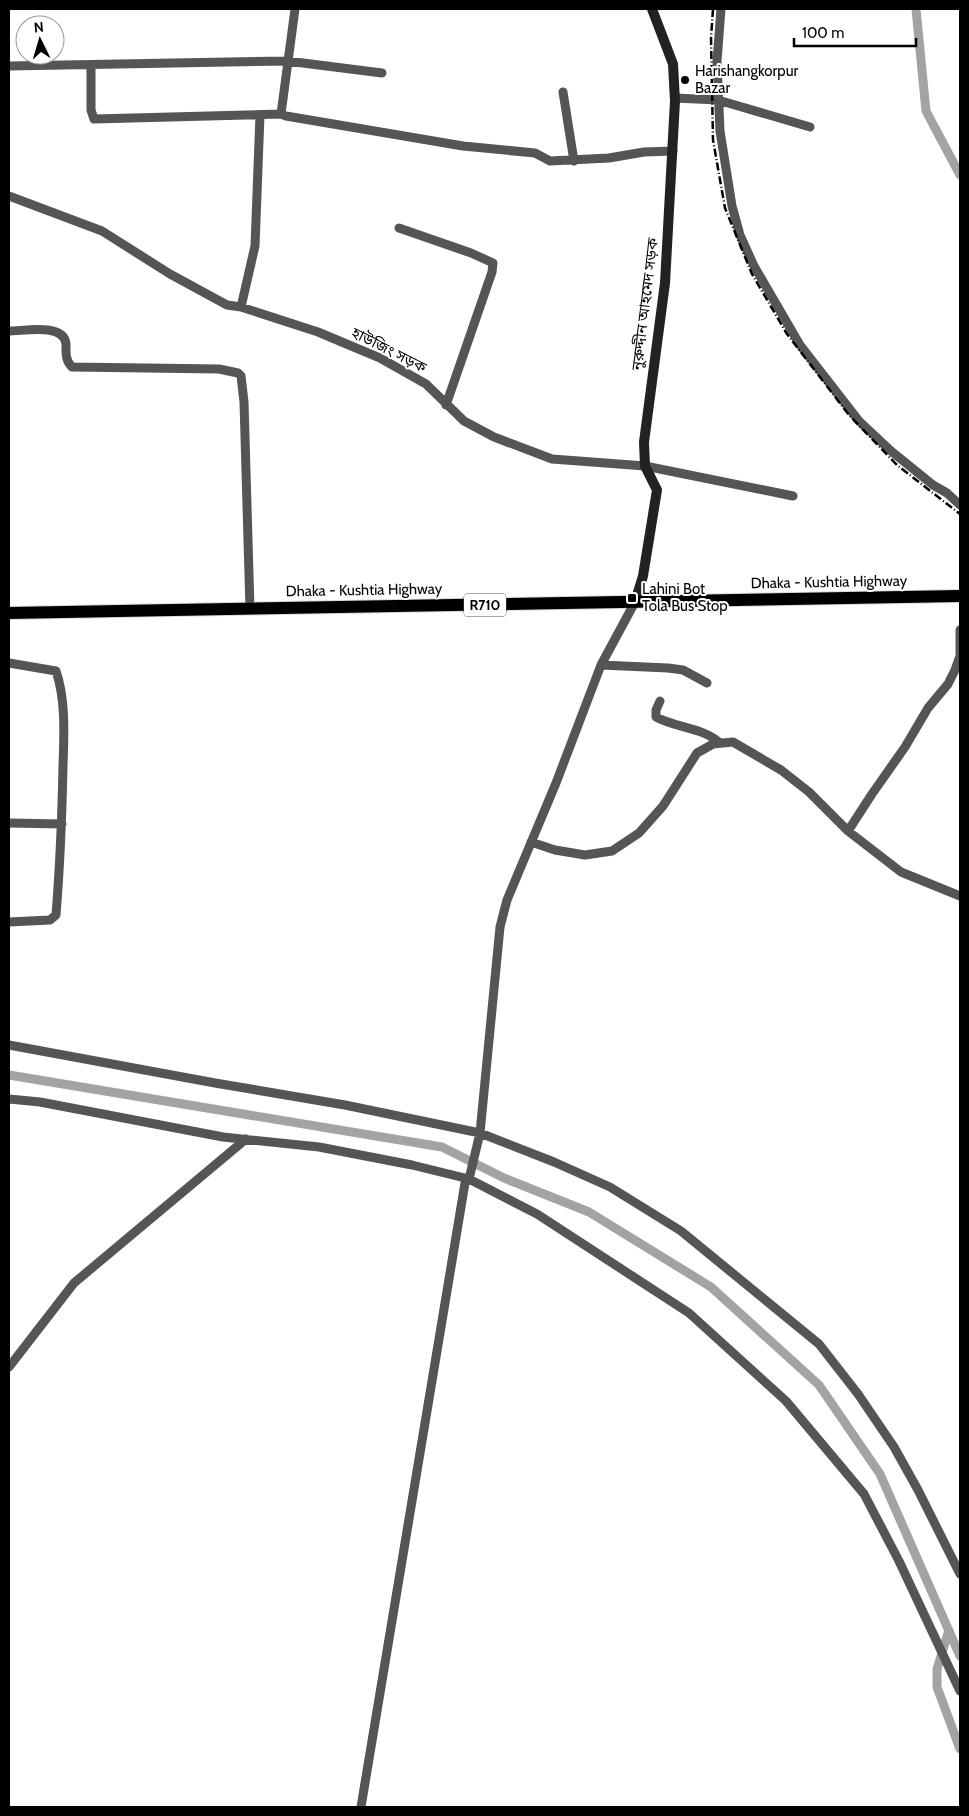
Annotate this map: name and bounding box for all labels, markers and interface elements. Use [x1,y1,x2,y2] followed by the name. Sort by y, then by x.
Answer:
[15,15,65,65] north arrow
[794,15,916,47] scale bar
[33,18,45,36] text: N
[802,24,844,42] text: 100 m
[695,62,799,97] place label: Harishangkorpur Bazar
[679,74,691,86] marker: Harishangkorpur Bazar
[628,236,662,372] street label: নুরুদ্দীন আহমেদ সড়ক
[348,323,430,377] street label: হাউজিং সড়ক
[751,572,908,592] street label: Dhaka - Kushtia Highway
[286,580,443,600] street label: Dhaka - Kushtia Highway
[642,580,728,615] place label: Lahini Bot Tola Bus Stop
[626,592,638,604] marker: Lahini Bot Tola Bus Stop
[464,594,506,616] road number: R710

